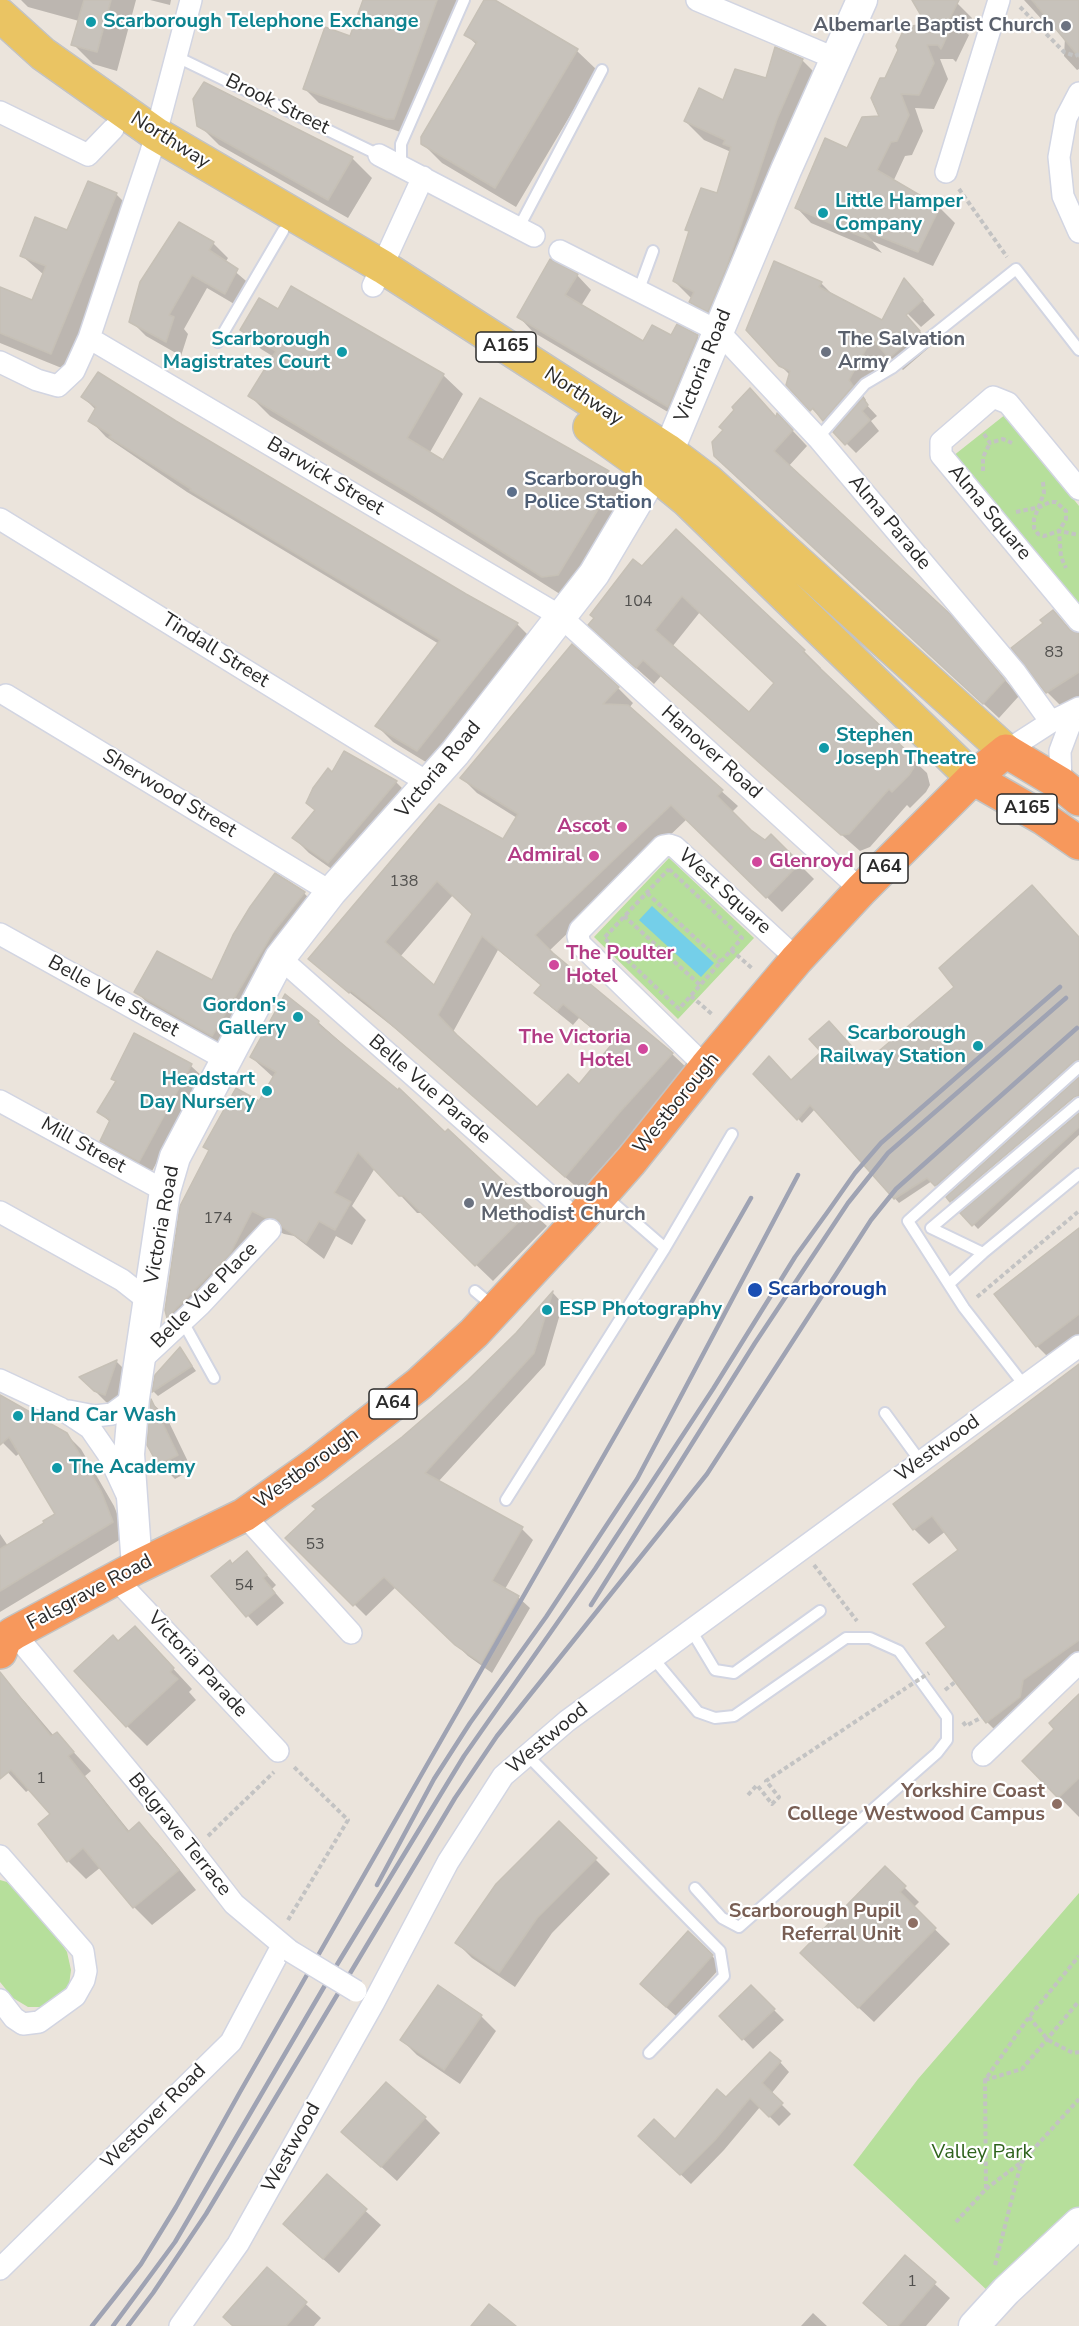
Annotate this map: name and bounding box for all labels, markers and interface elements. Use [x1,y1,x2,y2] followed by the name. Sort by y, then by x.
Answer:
[103,10,419,34] place label: Scarborough Telephone Exchange
[813,14,1054,38] place label: Albemarle Baptist Church
[84,15,98,29] marker: Scarborough Telephone Exchange
[1059,19,1073,33] marker: Albemarle Baptist Church
[221,70,333,140] street label: Brook Street
[126,107,214,175] street label: Northway
[835,190,963,237] place label: Little Hamper Company
[816,206,830,220] marker: Little Hamper Company
[670,306,738,426] street label: Victoria Road
[163,328,330,375] place label: Scarborough Magistrates Court
[838,328,965,375] place label: The Salvation Army
[476,332,536,362] road number: A165
[335,345,349,359] marker: Scarborough Magistrates Court
[819,345,833,359] marker: The Salvation Army
[539,363,627,431] street label: Northway
[262,433,388,521] street label: Barwick Street
[942,461,1036,565] street label: Alma Square
[524,468,652,515] place label: Scarborough Police Station
[842,471,936,575] street label: Alma Parade
[505,485,519,499] marker: Scarborough Police Station
[624,592,652,612] house number: 104
[157,609,273,693] street label: Tindall Street
[1044,643,1064,663] house number: 83
[655,701,767,805] street label: Hanover Road
[391,716,487,824] street label: Victoria Road
[836,724,976,771] place label: Stephen Joseph Theatre
[817,741,831,755] marker: Stephen Joseph Theatre
[98,744,240,844] street label: Sherwood Street
[997,794,1057,824] road number: A165
[557,815,610,839] place label: Ascot
[615,820,629,834] marker: Ascot
[508,844,582,868] place label: Admiral
[673,844,775,940] street label: West Square
[587,849,601,863] marker: Admiral
[769,850,854,874] place label: Glenroyd
[860,853,908,883] road number: A64
[750,855,764,869] marker: Glenroyd
[390,872,418,892] house number: 138
[566,942,674,989] place label: The Poulter Hotel
[43,951,183,1043] street label: Belle Vue Street
[547,958,561,972] marker: The Poulter Hotel
[202,994,286,1041] place label: Gordon's Gallery
[291,1010,305,1024] marker: Gordon's Gallery
[819,1022,966,1069] place label: Scarborough Railway Station
[519,1026,631,1073] place label: The Victoria Hotel
[363,1030,495,1150] street label: Belle Vue Parade
[971,1039,985,1053] marker: Scarborough Railway Station
[636,1042,650,1056] marker: The Victoria Hotel
[629,1049,725,1159] street label: Westborough
[139,1068,255,1115] place label: Headstart Day Nursery
[260,1084,274,1098] marker: Headstart Day Nursery
[36,1113,130,1179] street label: Mill Street
[141,1164,185,1286] street label: Victoria Road
[481,1180,646,1227] place label: Westborough Methodist Church
[462,1196,476,1210] marker: Westborough Methodist Church
[204,1209,232,1229] house number: 174
[147,1238,263,1354] street label: Belle Vue Place
[768,1278,887,1302] place label: Scarborough
[746,1281,764,1299] marker: Scarborough
[559,1298,722,1322] place label: ESP Photography
[540,1303,554,1317] marker: ESP Photography
[369,1389,417,1419] road number: A64
[30,1404,176,1428] place label: Hand Car Wash
[11,1409,25,1423] marker: Hand Car Wash
[891,1410,985,1488] street label: Westwood
[250,1423,364,1515] street label: Westborough
[69,1456,195,1480] place label: The Academy
[50,1461,64,1475] marker: The Academy
[305,1535,325,1555] house number: 53
[23,1550,157,1636] street label: Falsgrave Road
[234,1576,254,1596] house number: 54
[142,1607,252,1723] street label: Victoria Parade
[502,1698,594,1780] street label: Westwood
[36,1769,46,1789] house number: 1
[122,1769,236,1901] street label: Belgrave Terrace
[787,1780,1045,1827] place label: Yorkshire Coast College Westwood Campus
[1050,1797,1064,1811] marker: Yorkshire Coast College Westwood Campus
[729,1900,901,1947] place label: Scarborough Pupil Referral Unit
[906,1916,920,1930] marker: Scarborough Pupil Referral Unit
[97,2060,211,2174] street label: Westover Road
[258,2099,326,2197] street label: Westwood
[932,2141,1032,2165] park label: Valley Park
[907,2272,917,2292] house number: 1

